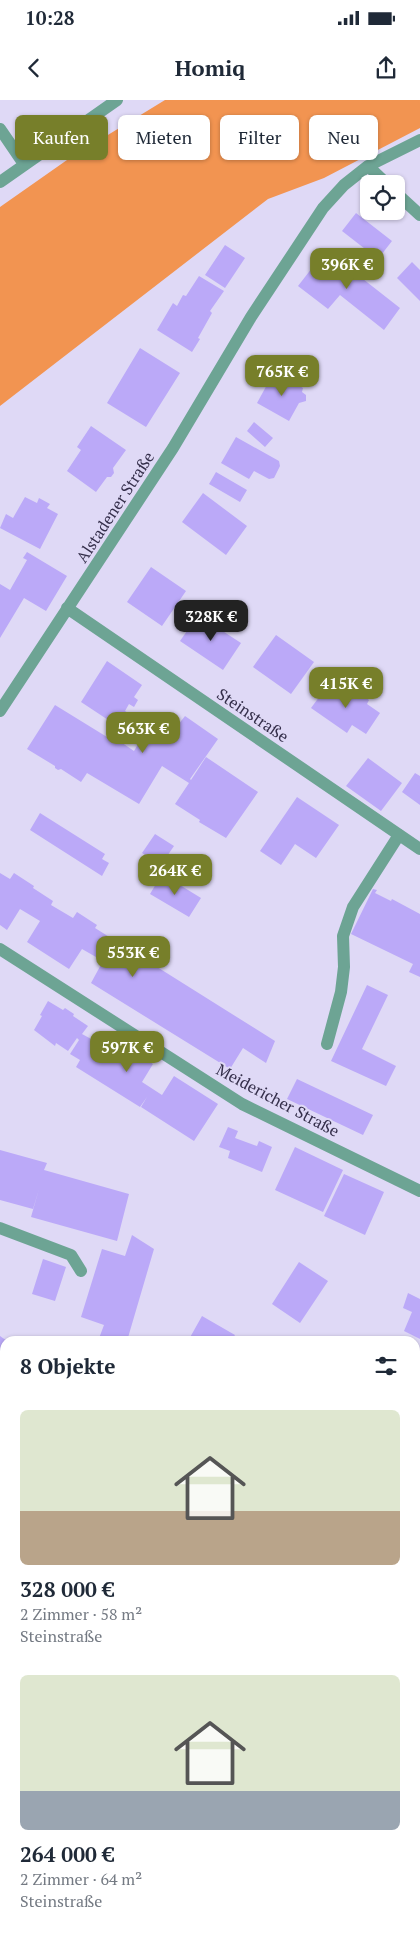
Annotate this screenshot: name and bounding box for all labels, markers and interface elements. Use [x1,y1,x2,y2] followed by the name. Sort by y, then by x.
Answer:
[25,5,74,30] text: 10:28
[175,53,245,82] text: Homiq
[20,54,48,82] icon: back
[372,54,400,82] icon: share
[15,115,108,160] chip: Kaufen
[118,115,210,160] chip: Mieten
[220,115,299,160] chip: Filter
[309,115,378,160] chip: Neu
[360,175,405,220] map controls
[360,175,405,220] button: locate
[306,248,388,290] pin: 396K €
[321,253,373,275] text: 396K €
[241,354,323,397] pin: 765K €
[256,360,308,382] text: 765K €
[71,447,159,567] street label: Alstadener Straße
[170,600,252,642] pin: 328K €
[185,605,237,627] text: 328K €
[305,666,387,709] pin: 415K €
[320,672,372,694] text: 415K €
[213,683,293,747] street label: Steinstraße
[102,712,184,754] pin: 563K €
[117,717,169,739] text: 563K €
[134,854,216,896] pin: 264K €
[149,859,201,881] text: 264K €
[92,936,174,978] pin: 553K €
[107,941,159,963] text: 553K €
[86,1030,168,1073] pin: 597K €
[101,1036,153,1058] text: 597K €
[213,1058,343,1142] street label: Meidericher Straße
[20,1352,116,1380] text: 8 Objekte
[372,1352,400,1380] icon: filters
[165,1443,255,1533] icon: home
[20,1575,114,1603] text: 328 000 €
[20,1603,142,1625] text: 2 Zimmer · 58 m²
[20,1625,102,1647] text: Steinstraße
[165,1708,255,1798] icon: home
[20,1840,114,1868] text: 264 000 €
[20,1868,142,1890] text: 2 Zimmer · 64 m²
[20,1890,102,1912] text: Steinstraße

